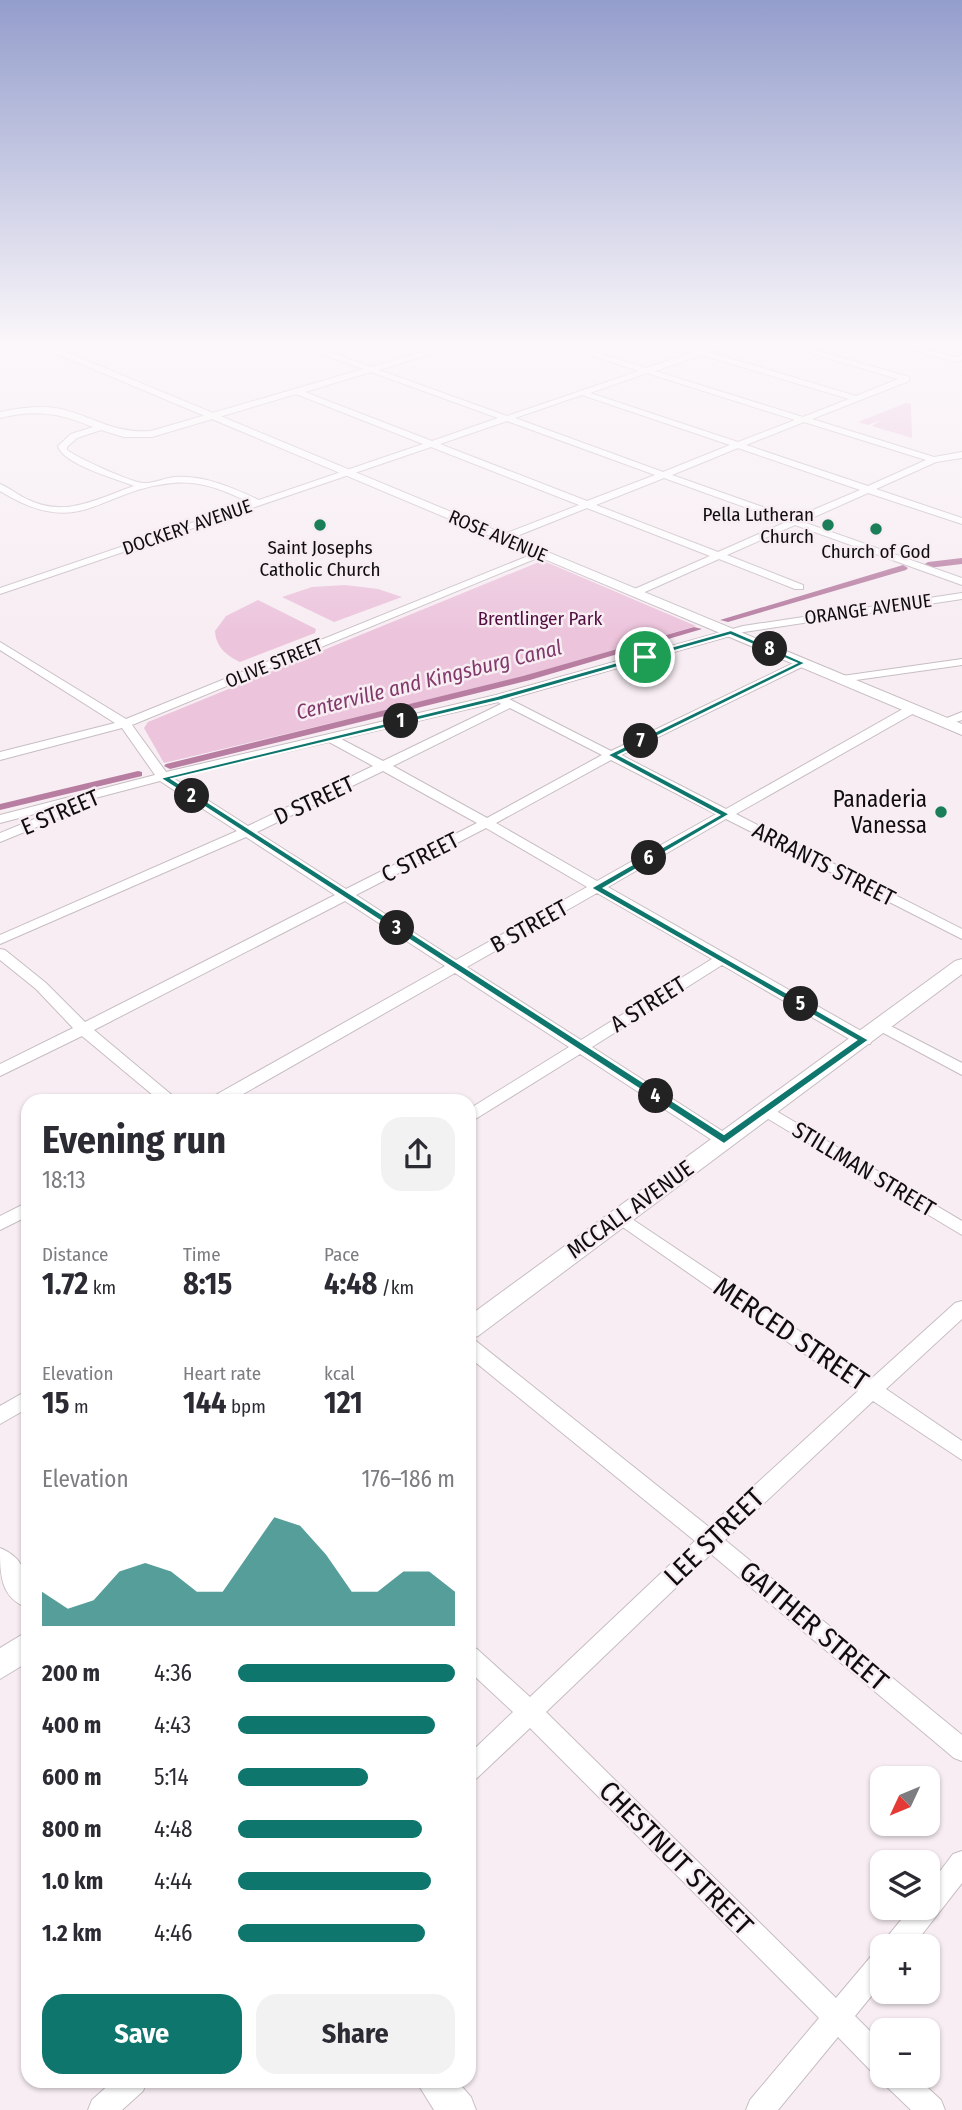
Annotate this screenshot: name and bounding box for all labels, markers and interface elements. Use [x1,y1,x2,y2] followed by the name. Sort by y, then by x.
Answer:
[119,494,255,560] street label: DOCKERY AVENUE
[702,503,814,548] place label: Pella Lutheran Church
[445,505,551,567] street label: ROSE AVENUE
[312,517,328,533] marker: Saint Josephs Catholic Church
[820,517,836,533] marker: Pella Lutheran Church
[868,521,884,537] marker: Church of God
[259,536,381,581] place label: Saint Josephs Catholic Church
[821,540,931,563] place label: Church of God
[803,589,933,629] street label: ORANGE AVENUE
[478,607,602,630] park label: Brentlinger Park
[615,627,675,687] pin
[752,632,788,666] pin: 8
[222,633,326,693] street label: OLIVE STREET
[293,634,565,726] water label: Centerville and Kingsburg Canal
[764,637,775,660] text: 8
[626,638,664,676] icon: arrive
[384,704,418,738] pin: 1
[396,709,405,732] text: 1
[624,724,658,758] pin: 7
[636,729,645,752] text: 7
[270,769,359,831] street label: D STREET
[174,778,210,814] pin: 2
[17,783,104,841] street label: E STREET
[187,784,196,807] text: 2
[833,785,927,839] place label: Panaderia Vanessa
[933,804,949,820] marker: Panaderia Vanessa
[748,816,900,912] street label: ARRANTS STREET
[376,825,464,888] street label: C STREET
[632,840,666,876] pin: 6
[644,846,653,869] text: 6
[485,893,573,959] street label: B STREET
[380,911,414,946] pin: 3
[392,916,401,939] text: 3
[605,970,691,1038] street label: A STREET
[784,986,818,1021] pin: 5
[796,992,805,1015] text: 5
[638,1078,674,1114] pin: 4
[651,1084,660,1107] text: 4
[787,1115,941,1223] street label: STILLMAN STREET
[42,1117,226,1163] text: Evening run
[381,1117,455,1191] button: share
[561,1154,699,1264] street label: MCCALL AVENUE
[42,1166,86,1194] text: 18:13
[42,1243,109,1266] text: Distance
[183,1243,221,1266] text: Time
[324,1243,359,1266] text: Pace
[42,1266,88,1302] text: 1.72
[183,1266,232,1302] text: 8:15
[324,1266,377,1302] text: 4:48
[708,1270,874,1398] street label: MERCED STREET
[88,1276,116,1299] text: km
[377,1276,414,1299] text: /km
[42,1362,114,1385] text: Elevation
[183,1362,261,1385] text: Heart rate
[324,1362,355,1385] text: kcal
[42,1385,69,1421] text: 15
[183,1385,227,1421] text: 144
[324,1385,363,1421] text: 121
[69,1395,89,1418] text: m
[227,1395,266,1418] text: bpm
[42,1465,129,1493] text: Elevation
[362,1465,455,1493] text: 176–186 m
[657,1481,771,1593] street label: LEE STREET
[733,1554,895,1698] street label: GAITHER STREET
[42,1659,100,1687] text: 200 m
[154,1659,192,1687] text: 4:36
[42,1711,101,1739] text: 400 m
[154,1711,191,1739] text: 4:43
[42,1763,101,1791] text: 600 m
[154,1763,189,1791] text: 5:14
[870,1766,940,1836] north arrow
[870,1766,940,2088] map controls
[592,1774,760,1942] street label: CHESTNUT STREET
[42,1815,102,1843] text: 800 m
[154,1815,193,1843] text: 4:48
[870,1850,940,1920] button: layers
[42,1867,103,1895] text: 1.0 km
[154,1867,192,1895] text: 4:44
[42,1919,102,1947] text: 1.2 km
[154,1919,192,1947] text: 4:46
[870,1934,940,2004] button: +
[42,1994,242,2074] button: Save
[256,1994,455,2074] button: Share
[870,2018,940,2088] button: −

